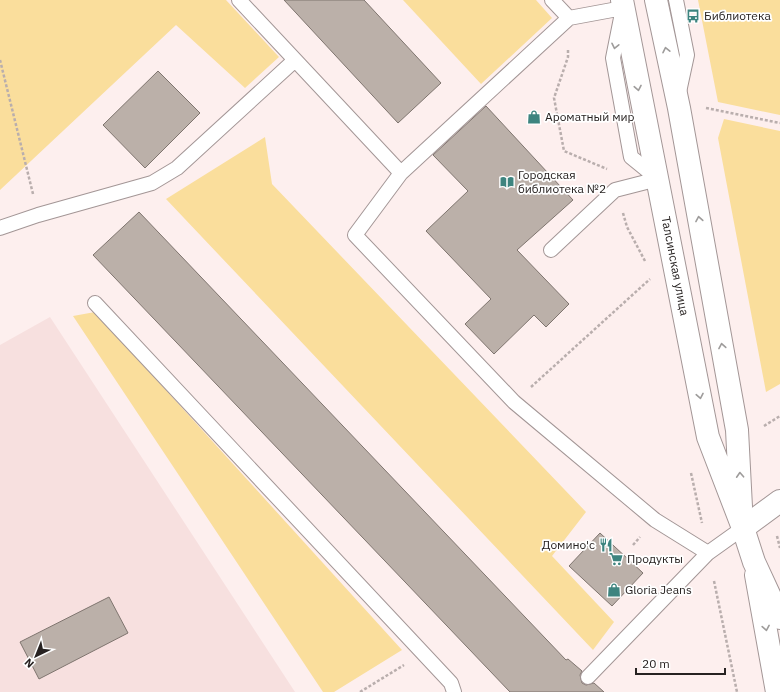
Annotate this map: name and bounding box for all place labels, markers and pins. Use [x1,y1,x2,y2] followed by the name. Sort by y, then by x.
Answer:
[685,8,701,24] bus stop icon: Библиотека
[704,8,771,23] place label: Библиотека
[526,109,542,125] shop icon: Ароматный мир
[545,109,635,124] place label: Ароматный мир
[518,167,606,196] place label: Городская библиотека №2
[499,174,515,190] library icon: Городская библиотека №2
[542,537,595,552] place label: Домино'c
[598,537,614,553] restaurant icon: Домино'c
[608,551,624,567] supermarket icon: Продукты
[627,551,683,566] place label: Продукты
[606,582,622,598] shop icon: Gloria Jeans
[625,582,692,597] place label: Gloria Jeans

